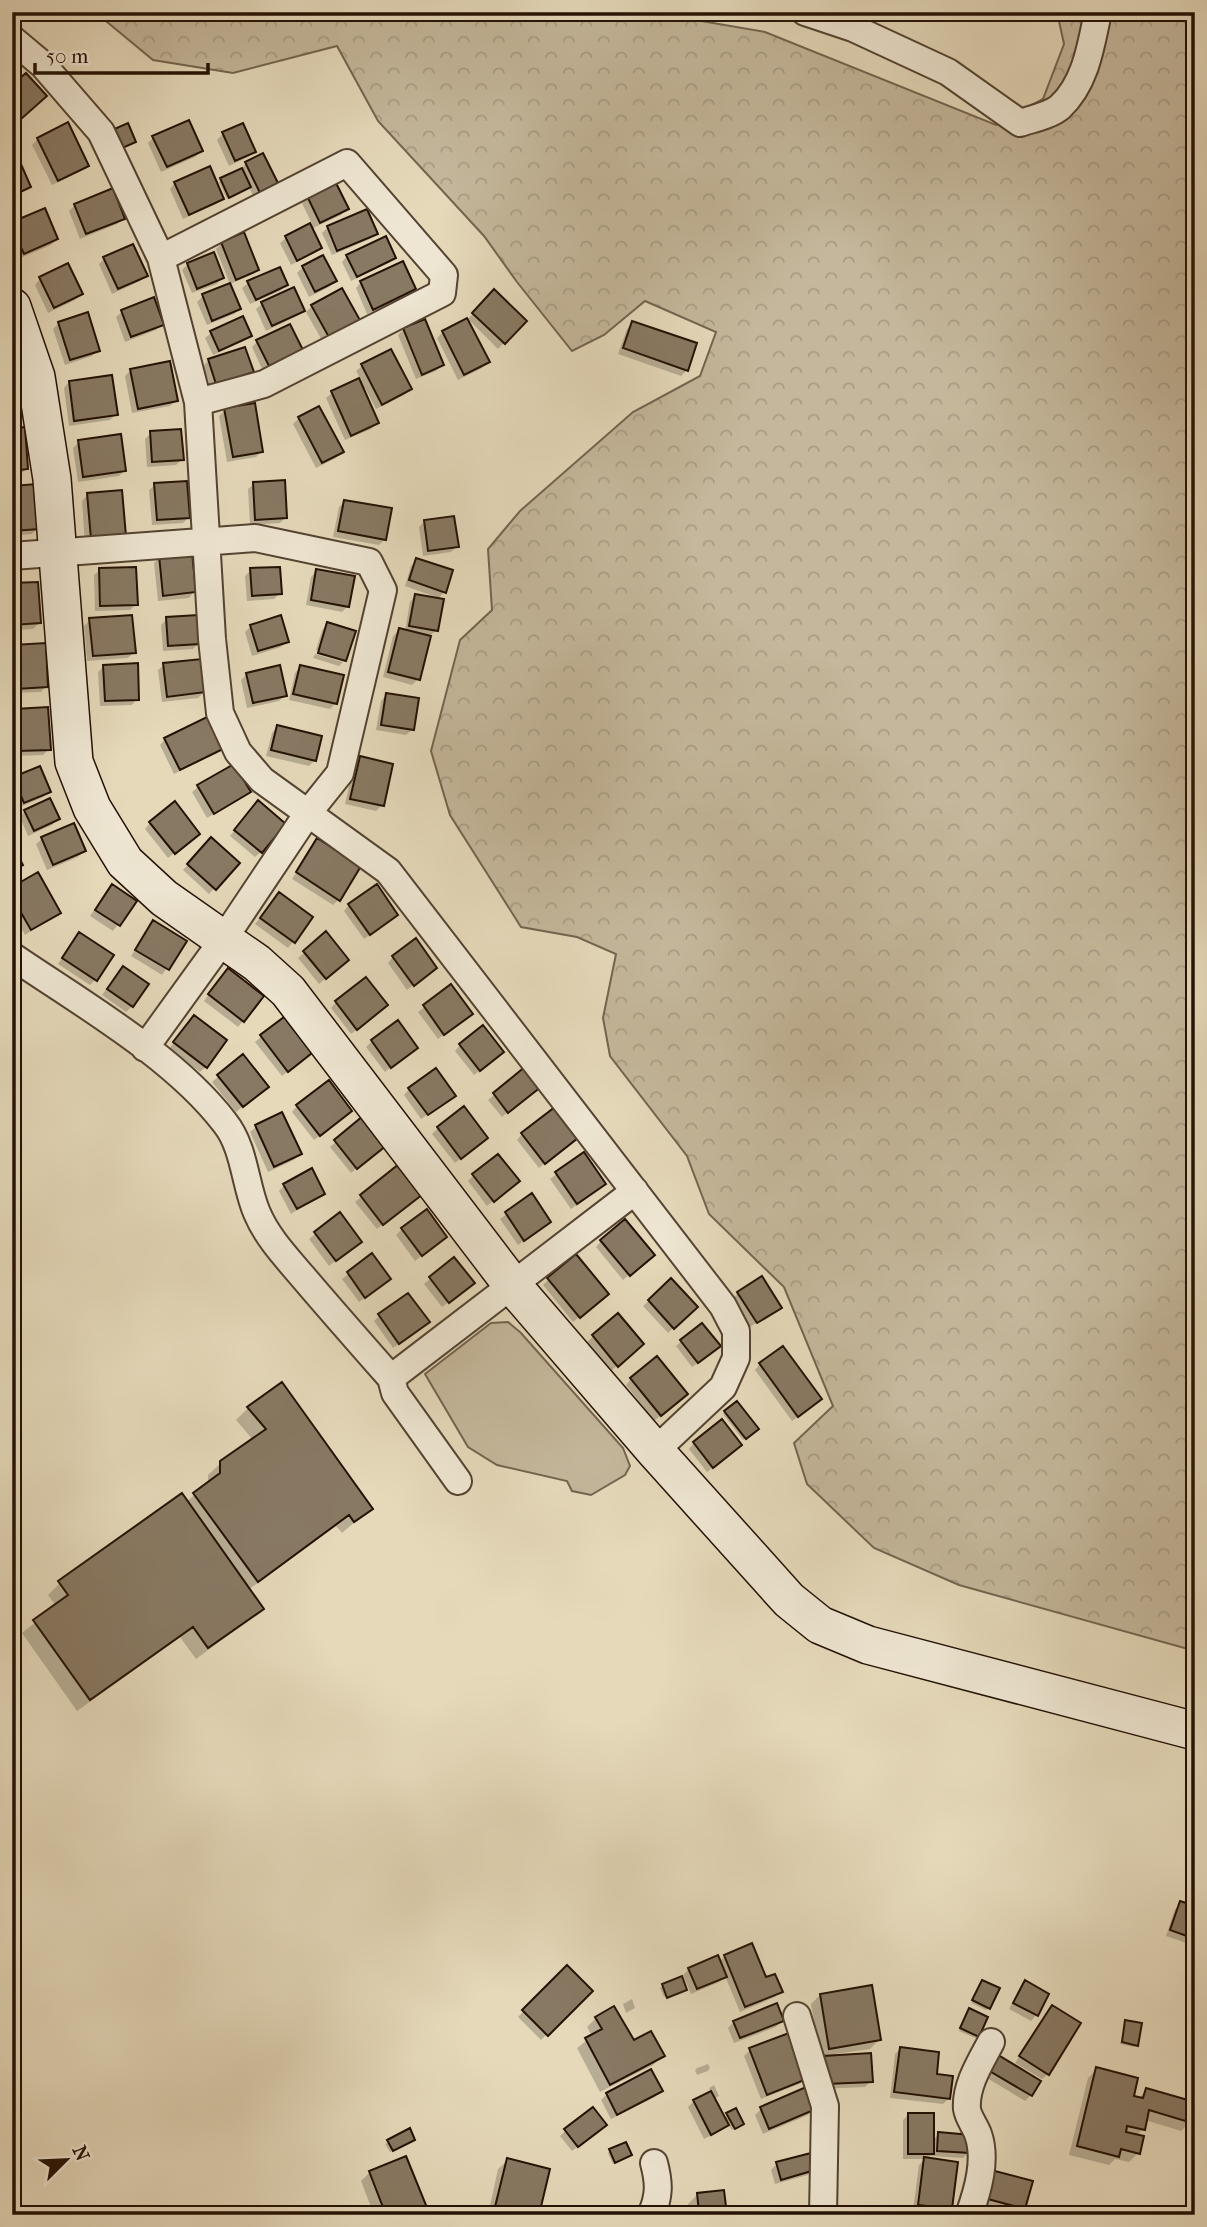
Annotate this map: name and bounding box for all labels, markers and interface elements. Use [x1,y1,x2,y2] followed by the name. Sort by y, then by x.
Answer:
[35,32,208,76] scale bar
[46,44,89,68] text: 50 m
[32,2126,102,2196] north arrow
[68,2142,94,2165] text: N

